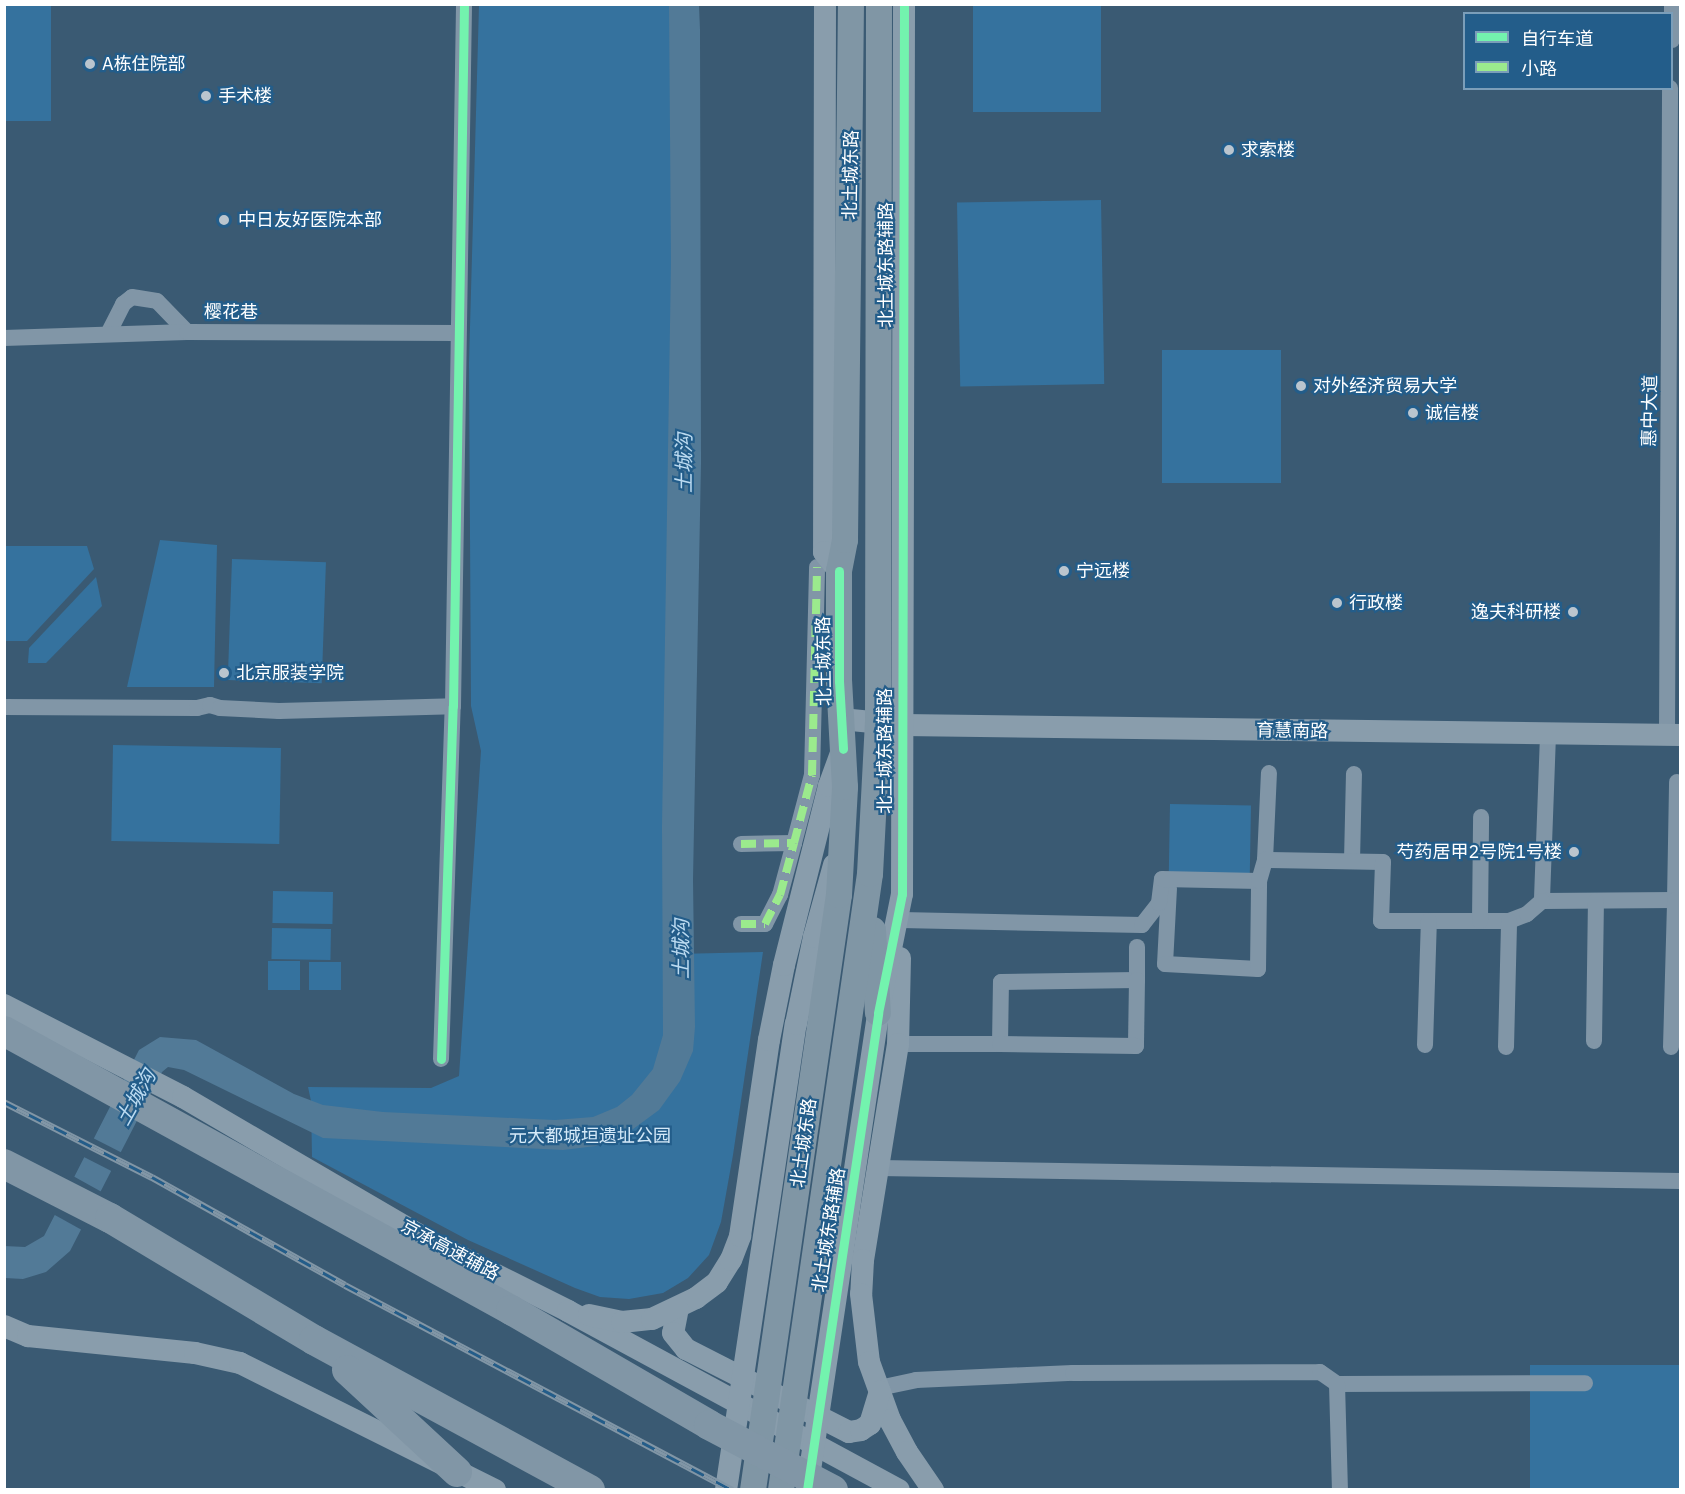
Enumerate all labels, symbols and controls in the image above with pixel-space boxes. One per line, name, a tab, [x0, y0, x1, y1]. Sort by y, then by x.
legend	[1463, 12, 1673, 90]
text: 自行车道	[1521, 27, 1593, 50]
place label: A栋住院部	[102, 53, 186, 75]
marker: A栋住院部	[83, 57, 97, 71]
text: 小路	[1521, 57, 1557, 80]
place label: 手术楼	[218, 85, 272, 107]
marker: 手术楼	[199, 89, 213, 103]
street label: 北土城东路	[839, 130, 863, 220]
place label: 求索楼	[1241, 139, 1295, 161]
marker: 求索楼	[1222, 143, 1236, 157]
street label: 北土城东路辅路	[875, 202, 897, 328]
place label: 中日友好医院本部	[238, 209, 382, 231]
marker: 中日友好医院本部	[215, 211, 233, 229]
street label: 樱花巷	[204, 301, 258, 323]
place label: 对外经济贸易大学	[1313, 375, 1457, 397]
street label: 惠中大道	[1639, 375, 1661, 447]
marker: 对外经济贸易大学	[1294, 379, 1308, 393]
place label: 诚信楼	[1425, 402, 1479, 424]
marker: 诚信楼	[1406, 406, 1420, 420]
water label: 土城沟	[671, 433, 695, 493]
place label: 宁远楼	[1076, 560, 1130, 582]
marker: 宁远楼	[1057, 564, 1071, 578]
place label: 行政楼	[1349, 592, 1403, 614]
marker: 行政楼	[1330, 596, 1344, 610]
place label: 逸夫科研楼	[1471, 601, 1561, 623]
marker: 逸夫科研楼	[1566, 605, 1580, 619]
street label: 北土城东路	[812, 616, 836, 706]
place label: 北京服装学院	[236, 662, 344, 684]
marker: 北京服装学院	[217, 666, 231, 680]
street label: 北土城东路辅路	[874, 688, 896, 814]
street label: 育慧南路	[1256, 720, 1328, 742]
place label: 芍药居甲2号院1号楼	[1396, 841, 1562, 863]
marker: 芍药居甲2号院1号楼	[1567, 845, 1581, 859]
water label: 土城沟	[668, 919, 692, 979]
water label: 土城沟	[110, 1065, 160, 1129]
street label: 北土城东路	[787, 1097, 821, 1189]
park label: 元大都城垣遗址公园	[509, 1125, 671, 1147]
street label: 北土城东路辅路	[808, 1166, 850, 1294]
street label: 京承高速辅路	[397, 1215, 503, 1285]

